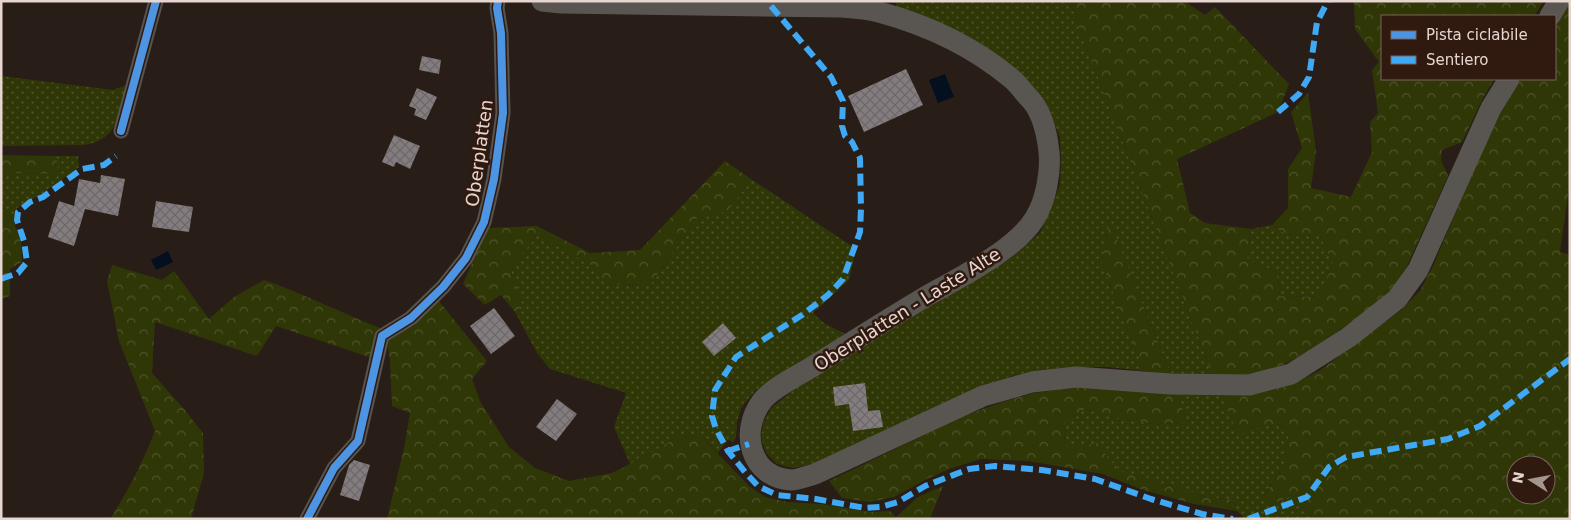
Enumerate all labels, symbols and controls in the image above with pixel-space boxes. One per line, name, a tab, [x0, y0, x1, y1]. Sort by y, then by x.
legend	[1381, 15, 1556, 80]
text: Pista ciclabile	[1426, 26, 1528, 44]
text: Sentiero	[1426, 51, 1489, 69]
street label: Oberplatten	[461, 98, 497, 208]
street label: Oberplatten - Laste Alte	[810, 243, 1004, 375]
north arrow	[1506, 455, 1556, 505]
text: N	[1509, 470, 1527, 485]

